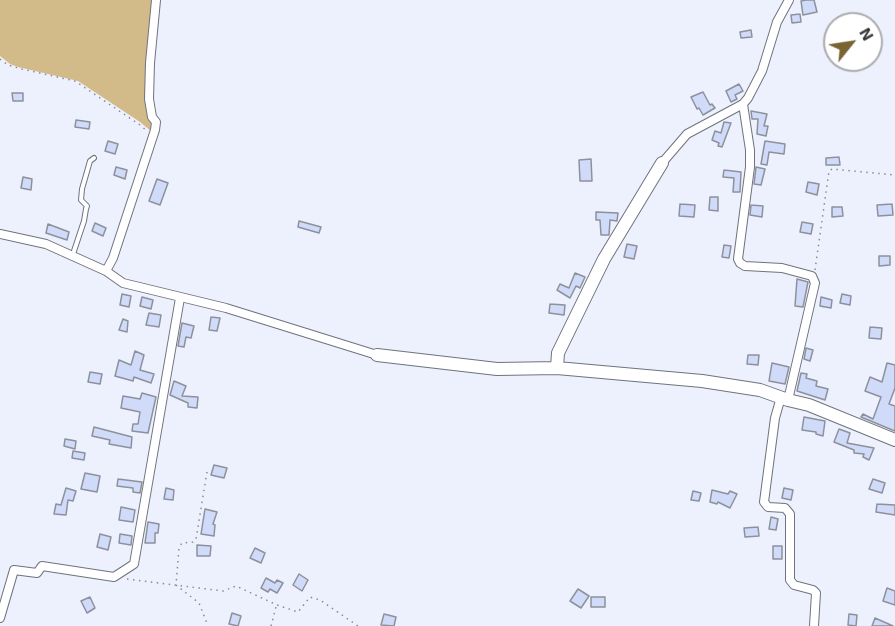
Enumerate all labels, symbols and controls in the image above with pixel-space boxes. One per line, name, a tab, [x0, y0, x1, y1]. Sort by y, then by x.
north arrow	[823, 12, 883, 72]
text: N	[856, 24, 878, 44]

